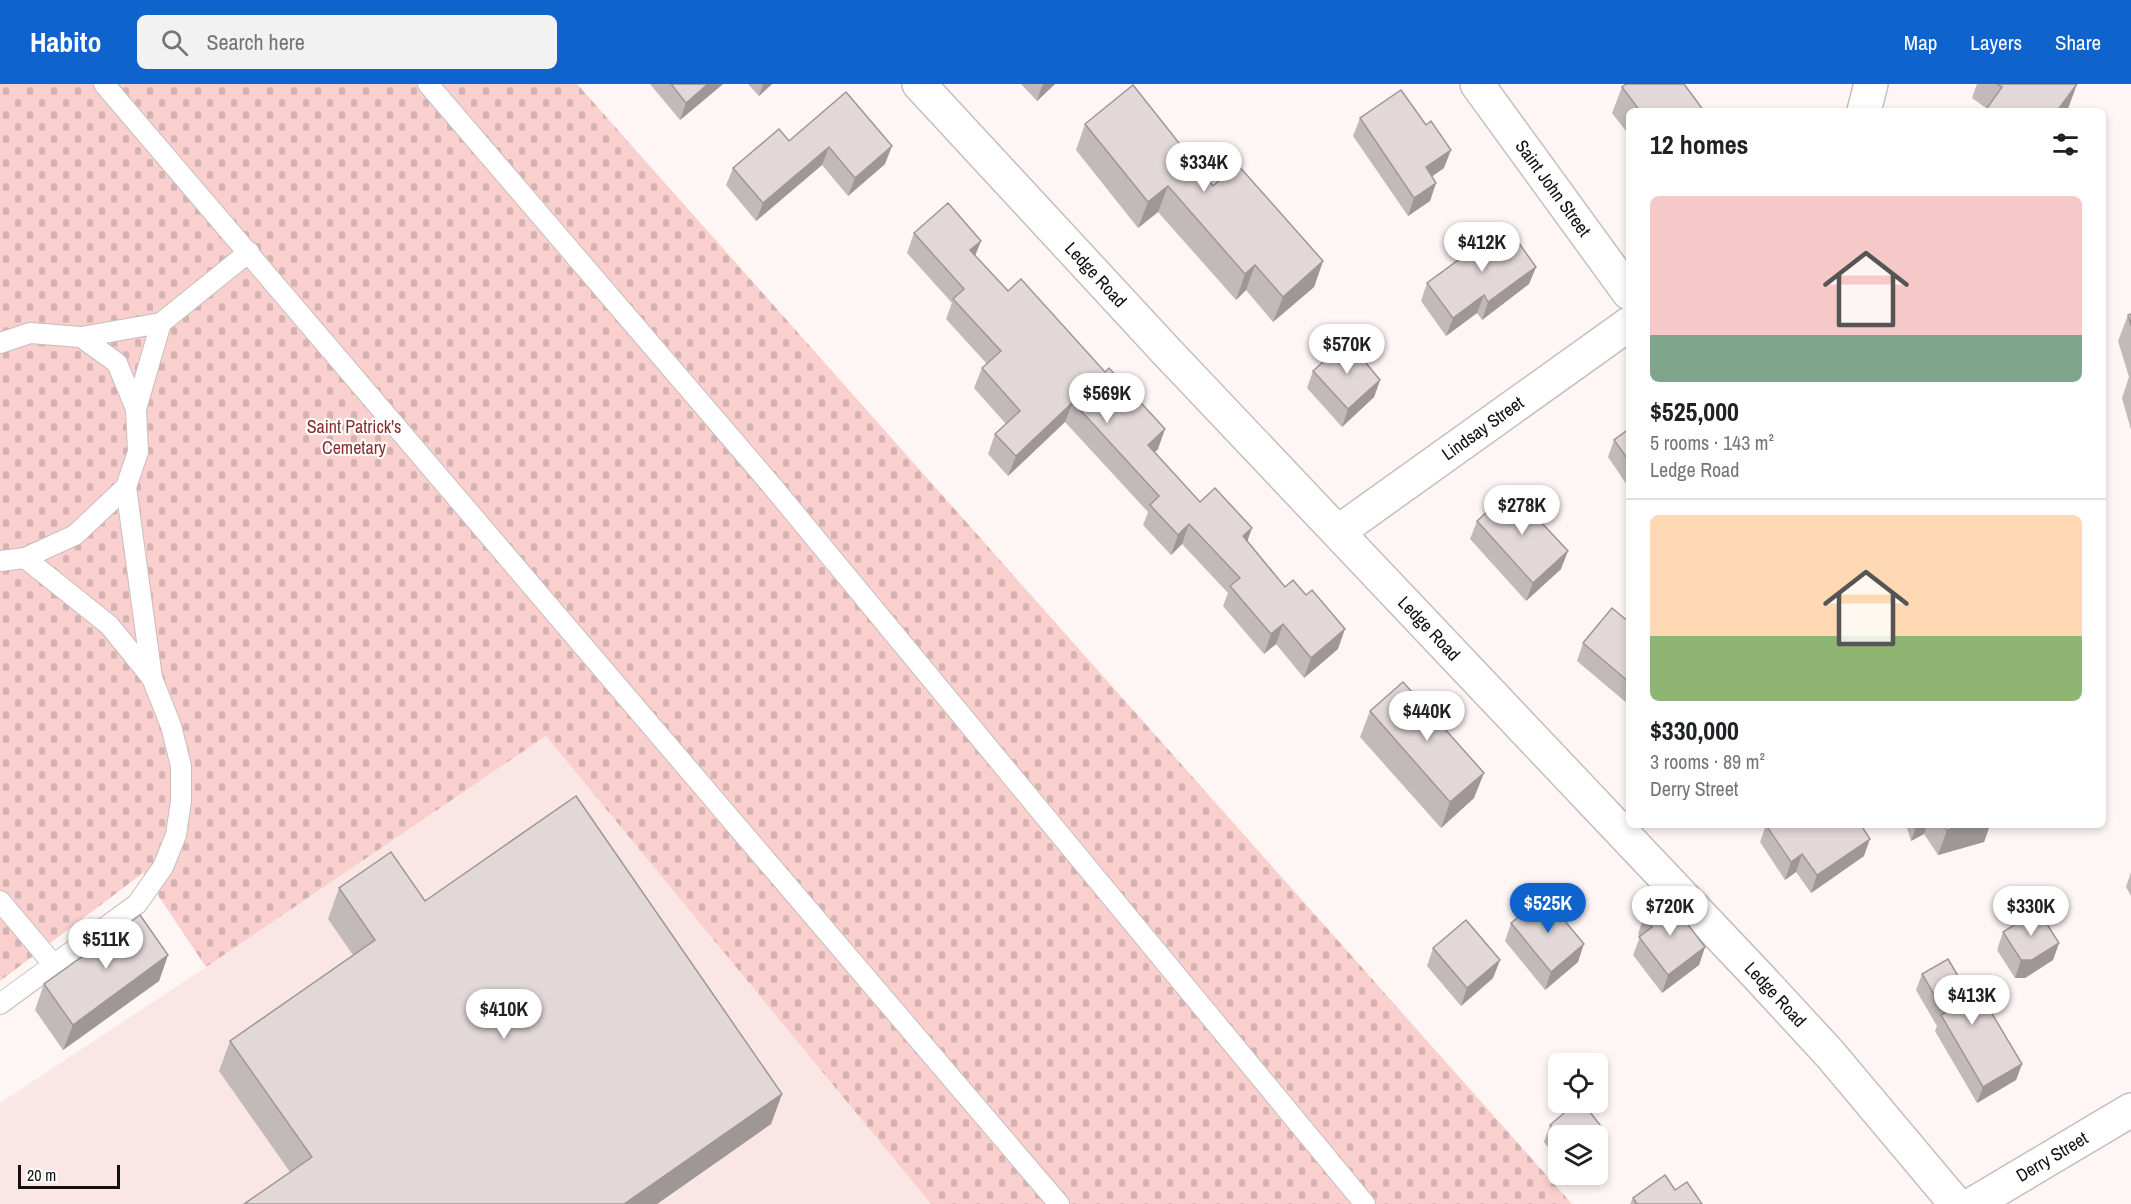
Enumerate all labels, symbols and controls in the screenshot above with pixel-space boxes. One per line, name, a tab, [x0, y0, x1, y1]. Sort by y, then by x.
search box	[137, 15, 557, 69]
text: Habito	[30, 23, 101, 61]
icon: search	[158, 26, 191, 59]
text: Search here	[206, 27, 305, 57]
text: Map	[1904, 28, 1937, 57]
text: Layers	[1970, 28, 2022, 57]
text: Share	[2055, 28, 2101, 57]
text: 12 homes	[1650, 127, 1748, 162]
icon: filters	[2049, 128, 2082, 161]
street label: Saint John Street	[1510, 134, 1597, 242]
pin: $334K	[1162, 142, 1246, 193]
text: $334K	[1180, 148, 1228, 175]
pin: $412K	[1440, 222, 1524, 273]
text: $412K	[1458, 228, 1506, 255]
icon: home	[1812, 235, 1920, 343]
street label: Ledge Road	[1059, 236, 1132, 313]
pin: $570K	[1305, 324, 1389, 375]
text: $570K	[1323, 330, 1371, 357]
pin: $569K	[1065, 373, 1149, 424]
text: $569K	[1083, 379, 1131, 406]
street label: Lindsay Street	[1436, 390, 1529, 466]
text: $525,000	[1650, 394, 1739, 429]
park label: Saint Patrick's Cemetary	[307, 414, 401, 460]
text: 5 rooms · 143 m²	[1650, 429, 1774, 456]
text: Ledge Road	[1650, 456, 1739, 483]
pin: $278K	[1480, 485, 1564, 536]
text: $278K	[1498, 491, 1546, 518]
icon: home	[1812, 554, 1920, 662]
street label: Ledge Road	[1393, 590, 1466, 666]
pin: $440K	[1385, 691, 1469, 742]
text: $440K	[1403, 697, 1451, 724]
text: $330,000	[1650, 713, 1739, 748]
text: 3 rooms · 89 m²	[1650, 748, 1765, 775]
text: Derry Street	[1650, 775, 1738, 802]
pin: $525K	[1506, 883, 1590, 934]
pin: $720K	[1628, 886, 1712, 937]
pin: $330K	[1989, 886, 2073, 937]
text: $525K	[1524, 889, 1572, 916]
text: $720K	[1646, 892, 1694, 919]
text: $330K	[2007, 892, 2055, 919]
pin: $511K	[64, 919, 148, 970]
text: $511K	[82, 925, 130, 952]
street label: Ledge Road	[1739, 956, 1812, 1032]
pin: $413K	[1930, 975, 2014, 1026]
text: $413K	[1948, 981, 1996, 1008]
pin: $410K	[462, 989, 546, 1040]
text: $410K	[480, 995, 528, 1022]
map controls	[1548, 1053, 1608, 1185]
button: locate	[1548, 1053, 1608, 1113]
button: layers	[1548, 1125, 1608, 1185]
street label: Derry Street	[2011, 1125, 2092, 1188]
scale bar	[18, 1162, 120, 1190]
text: 20 m	[27, 1164, 56, 1186]

